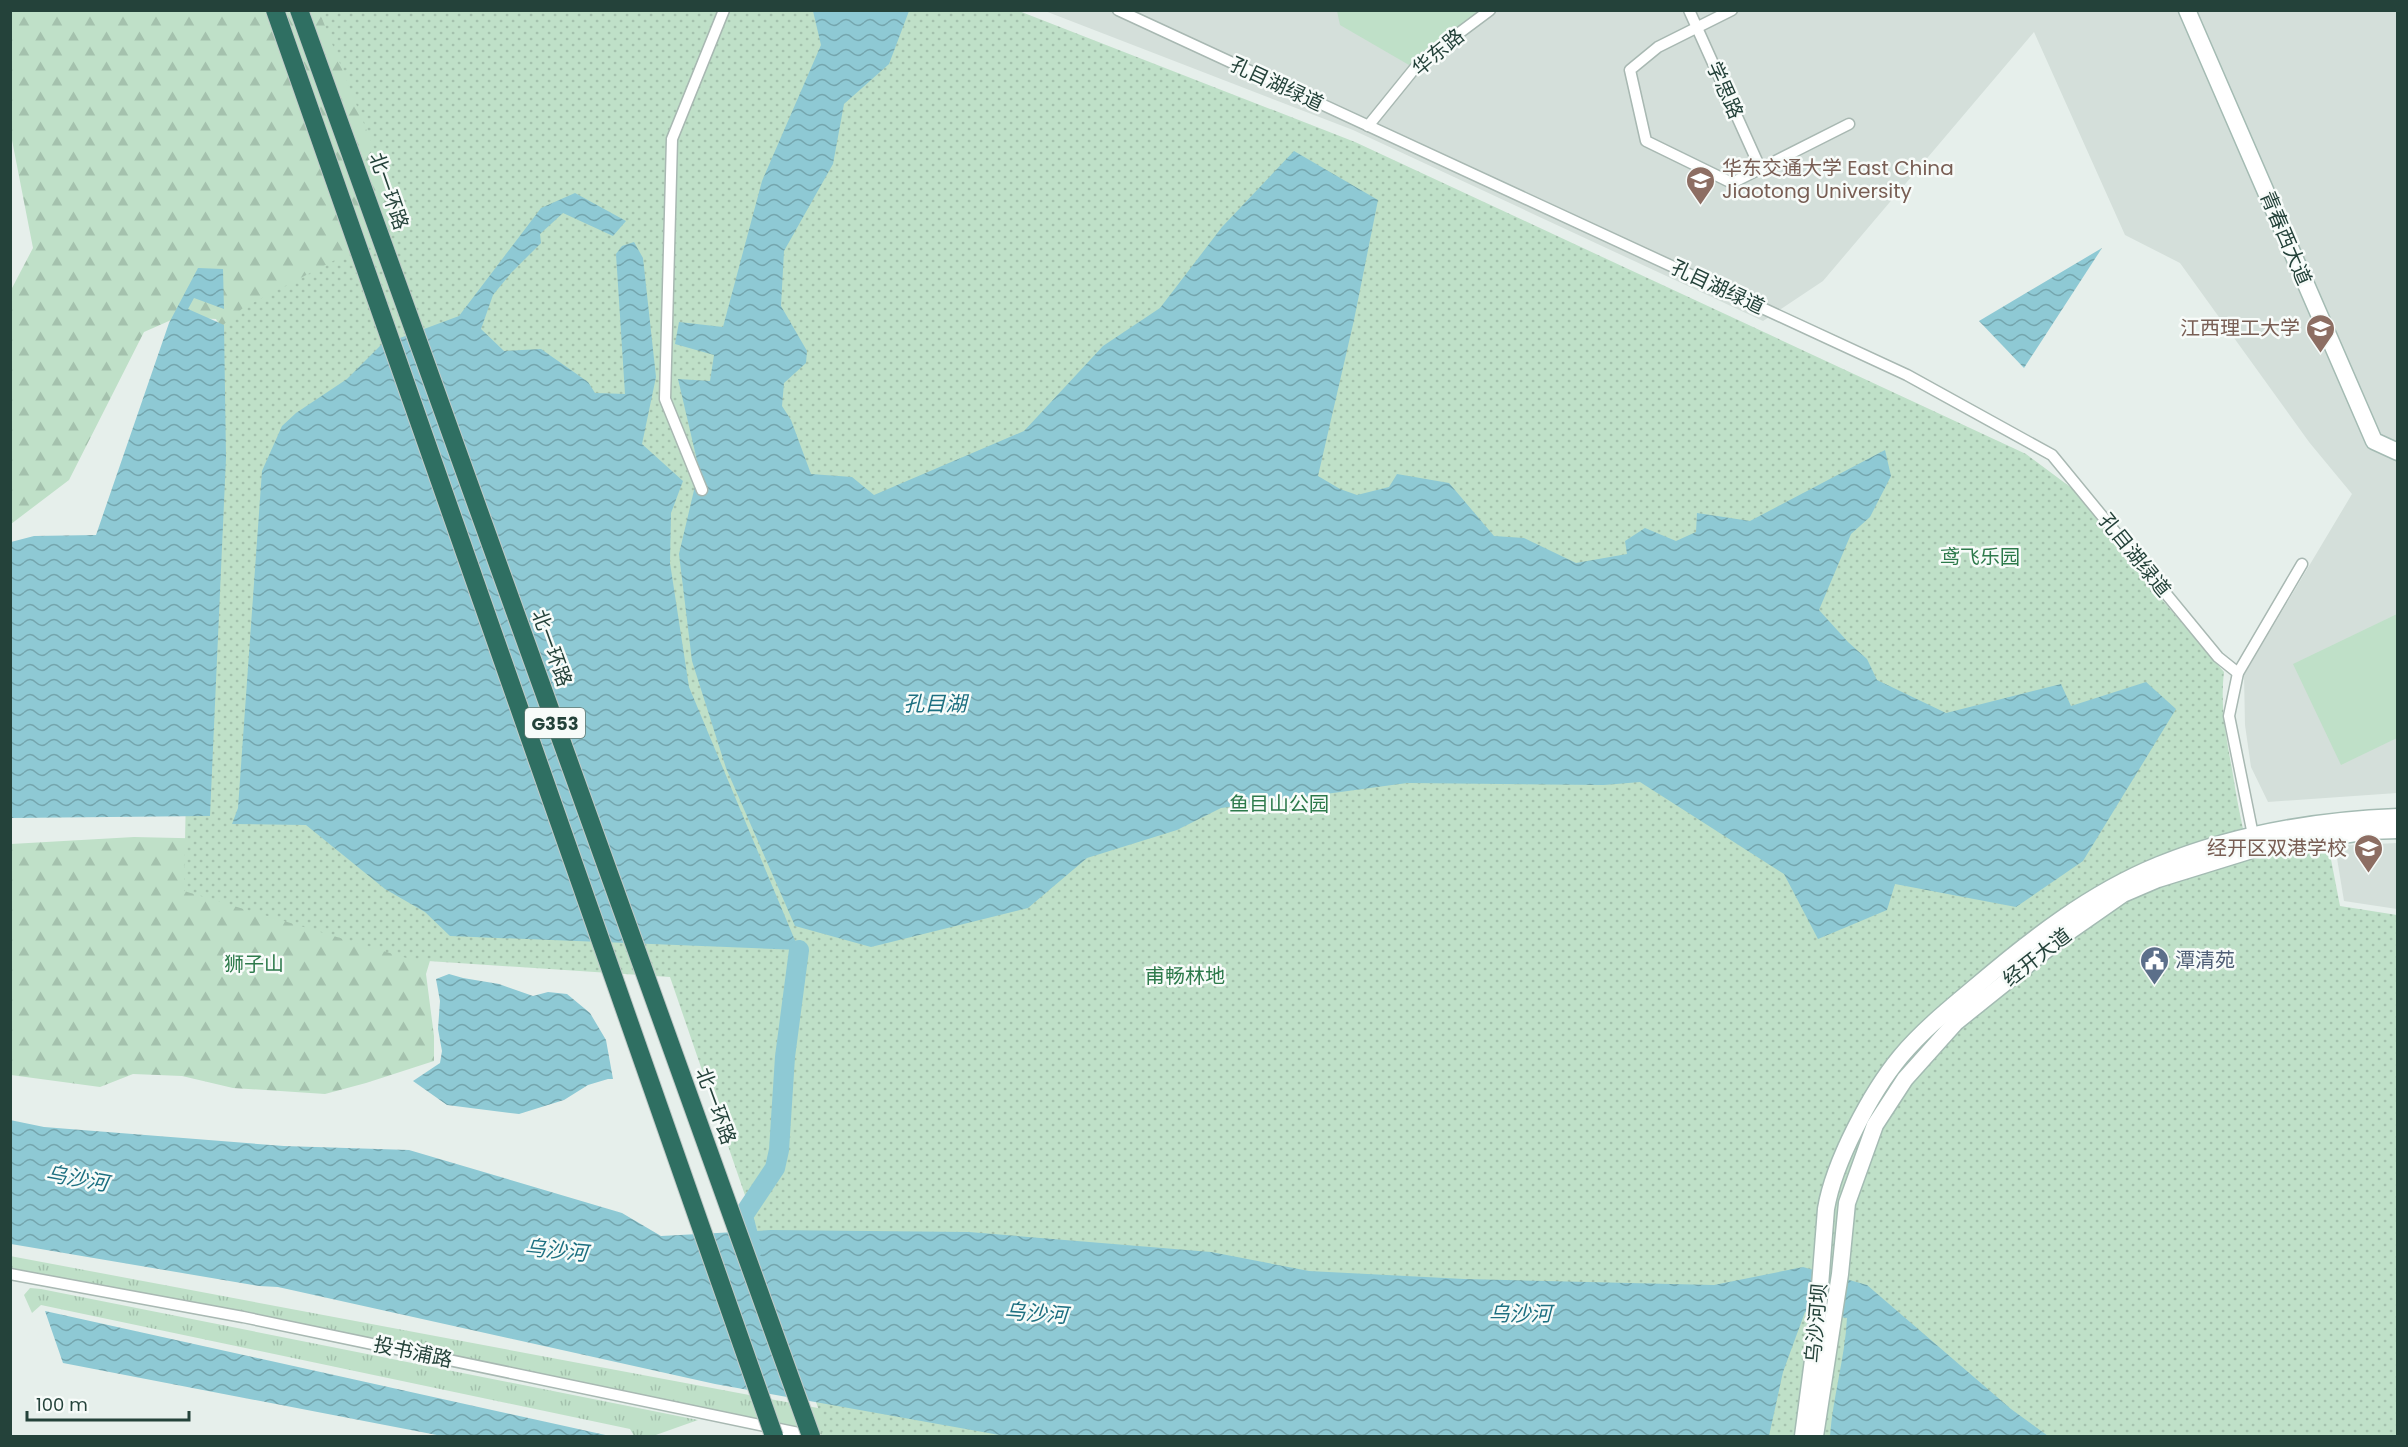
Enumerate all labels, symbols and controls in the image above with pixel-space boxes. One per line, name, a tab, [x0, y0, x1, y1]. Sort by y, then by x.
street label: 华东路	[1406, 22, 1470, 82]
street label: 孔目湖绿道	[1226, 50, 1328, 118]
street label: 学思路	[1700, 57, 1750, 123]
street label: 北一环路	[363, 149, 415, 233]
place label: 华东交通大学 East China Jiaotong University	[1722, 154, 1954, 205]
school or university icon: 华东交通大学 East China Jiaotong University	[1685, 164, 1717, 206]
street label: 青春西大道	[2254, 187, 2318, 289]
street label: 孔目湖绿道	[1667, 253, 1769, 321]
school or university icon: 江西理工大学	[2305, 312, 2337, 354]
place label: 江西理工大学	[2180, 314, 2300, 342]
street label: 孔目湖绿道	[2093, 507, 2177, 603]
park label: 鸢飞乐园	[1940, 543, 2020, 571]
street label: 北一环路	[525, 606, 579, 690]
water label: 孔目湖	[904, 689, 969, 718]
road number: G353	[525, 708, 585, 738]
park label: 鱼目山公园	[1229, 790, 1329, 818]
school or university icon: 经开区双港学校	[2352, 832, 2384, 874]
place label: 经开区双港学校	[2207, 834, 2347, 862]
street label: 经开大道	[1997, 921, 2077, 993]
public building icon: 潭清苑	[2138, 944, 2170, 986]
place label: 潭清苑	[2175, 946, 2235, 974]
park label: 狮子山	[224, 950, 284, 978]
park label: 甫畅林地	[1145, 962, 1225, 990]
street label: 北一环路	[689, 1064, 743, 1148]
water label: 乌沙河	[43, 1158, 114, 1198]
water label: 乌沙河	[523, 1232, 593, 1268]
street label: 乌沙河坝	[1799, 1282, 1833, 1364]
water label: 乌沙河	[1004, 1296, 1072, 1330]
water label: 乌沙河	[1489, 1299, 1555, 1328]
street label: 投书浦路	[371, 1330, 455, 1374]
scale bar	[27, 1384, 189, 1422]
text: 100 m	[36, 1392, 88, 1417]

